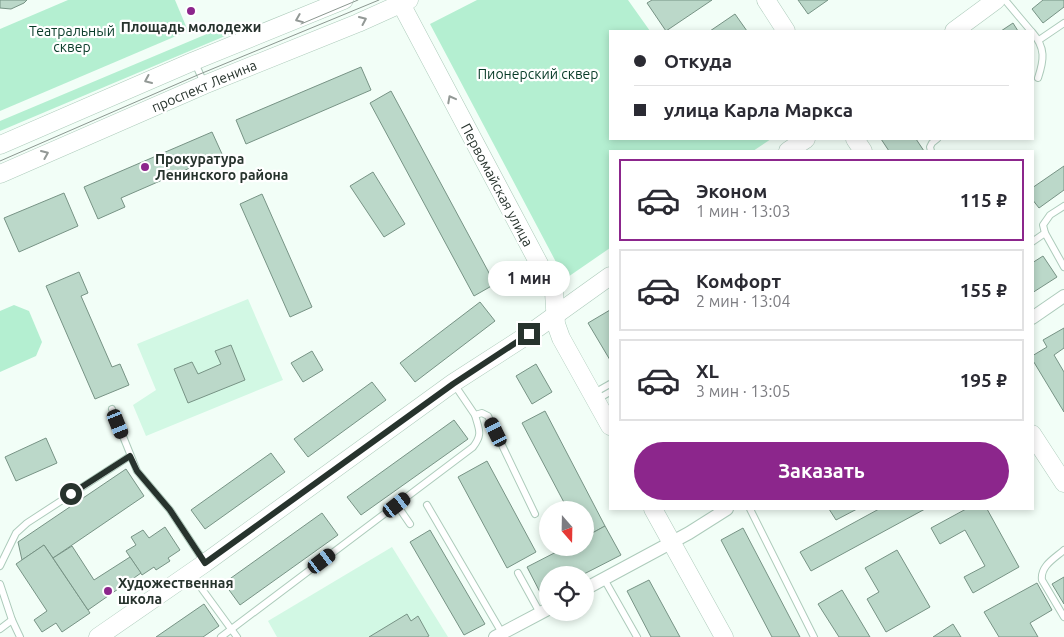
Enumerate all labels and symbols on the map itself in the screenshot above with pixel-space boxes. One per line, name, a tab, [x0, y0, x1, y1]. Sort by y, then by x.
marker: Площадь молодежи	[185, 5, 197, 17]
one-way arrow	[295, 13, 304, 23]
one-way arrow	[358, 16, 367, 27]
place label: Площадь молодежи	[121, 19, 261, 35]
park label: Театральный сквер	[29, 23, 115, 55]
street label: проспект Ленина	[149, 57, 259, 115]
park label: Пионерский сквер	[477, 66, 599, 82]
one-way arrow	[144, 74, 153, 85]
one-way arrow	[447, 95, 457, 104]
street label: Первомайская улица	[458, 121, 536, 249]
one-way arrow	[40, 150, 49, 161]
place label: Прокуратура Ленинского района	[155, 151, 288, 183]
marker: Прокуратура Ленинского района	[139, 161, 151, 173]
callout: 1 мин	[488, 262, 570, 296]
route end	[518, 323, 540, 345]
car	[105, 407, 130, 441]
car	[482, 415, 509, 449]
route start	[60, 483, 82, 505]
car	[380, 490, 413, 520]
north arrow	[539, 501, 594, 556]
car	[305, 546, 338, 576]
place label: Художественная школа	[118, 575, 233, 607]
marker: Художественная школа	[102, 585, 114, 597]

